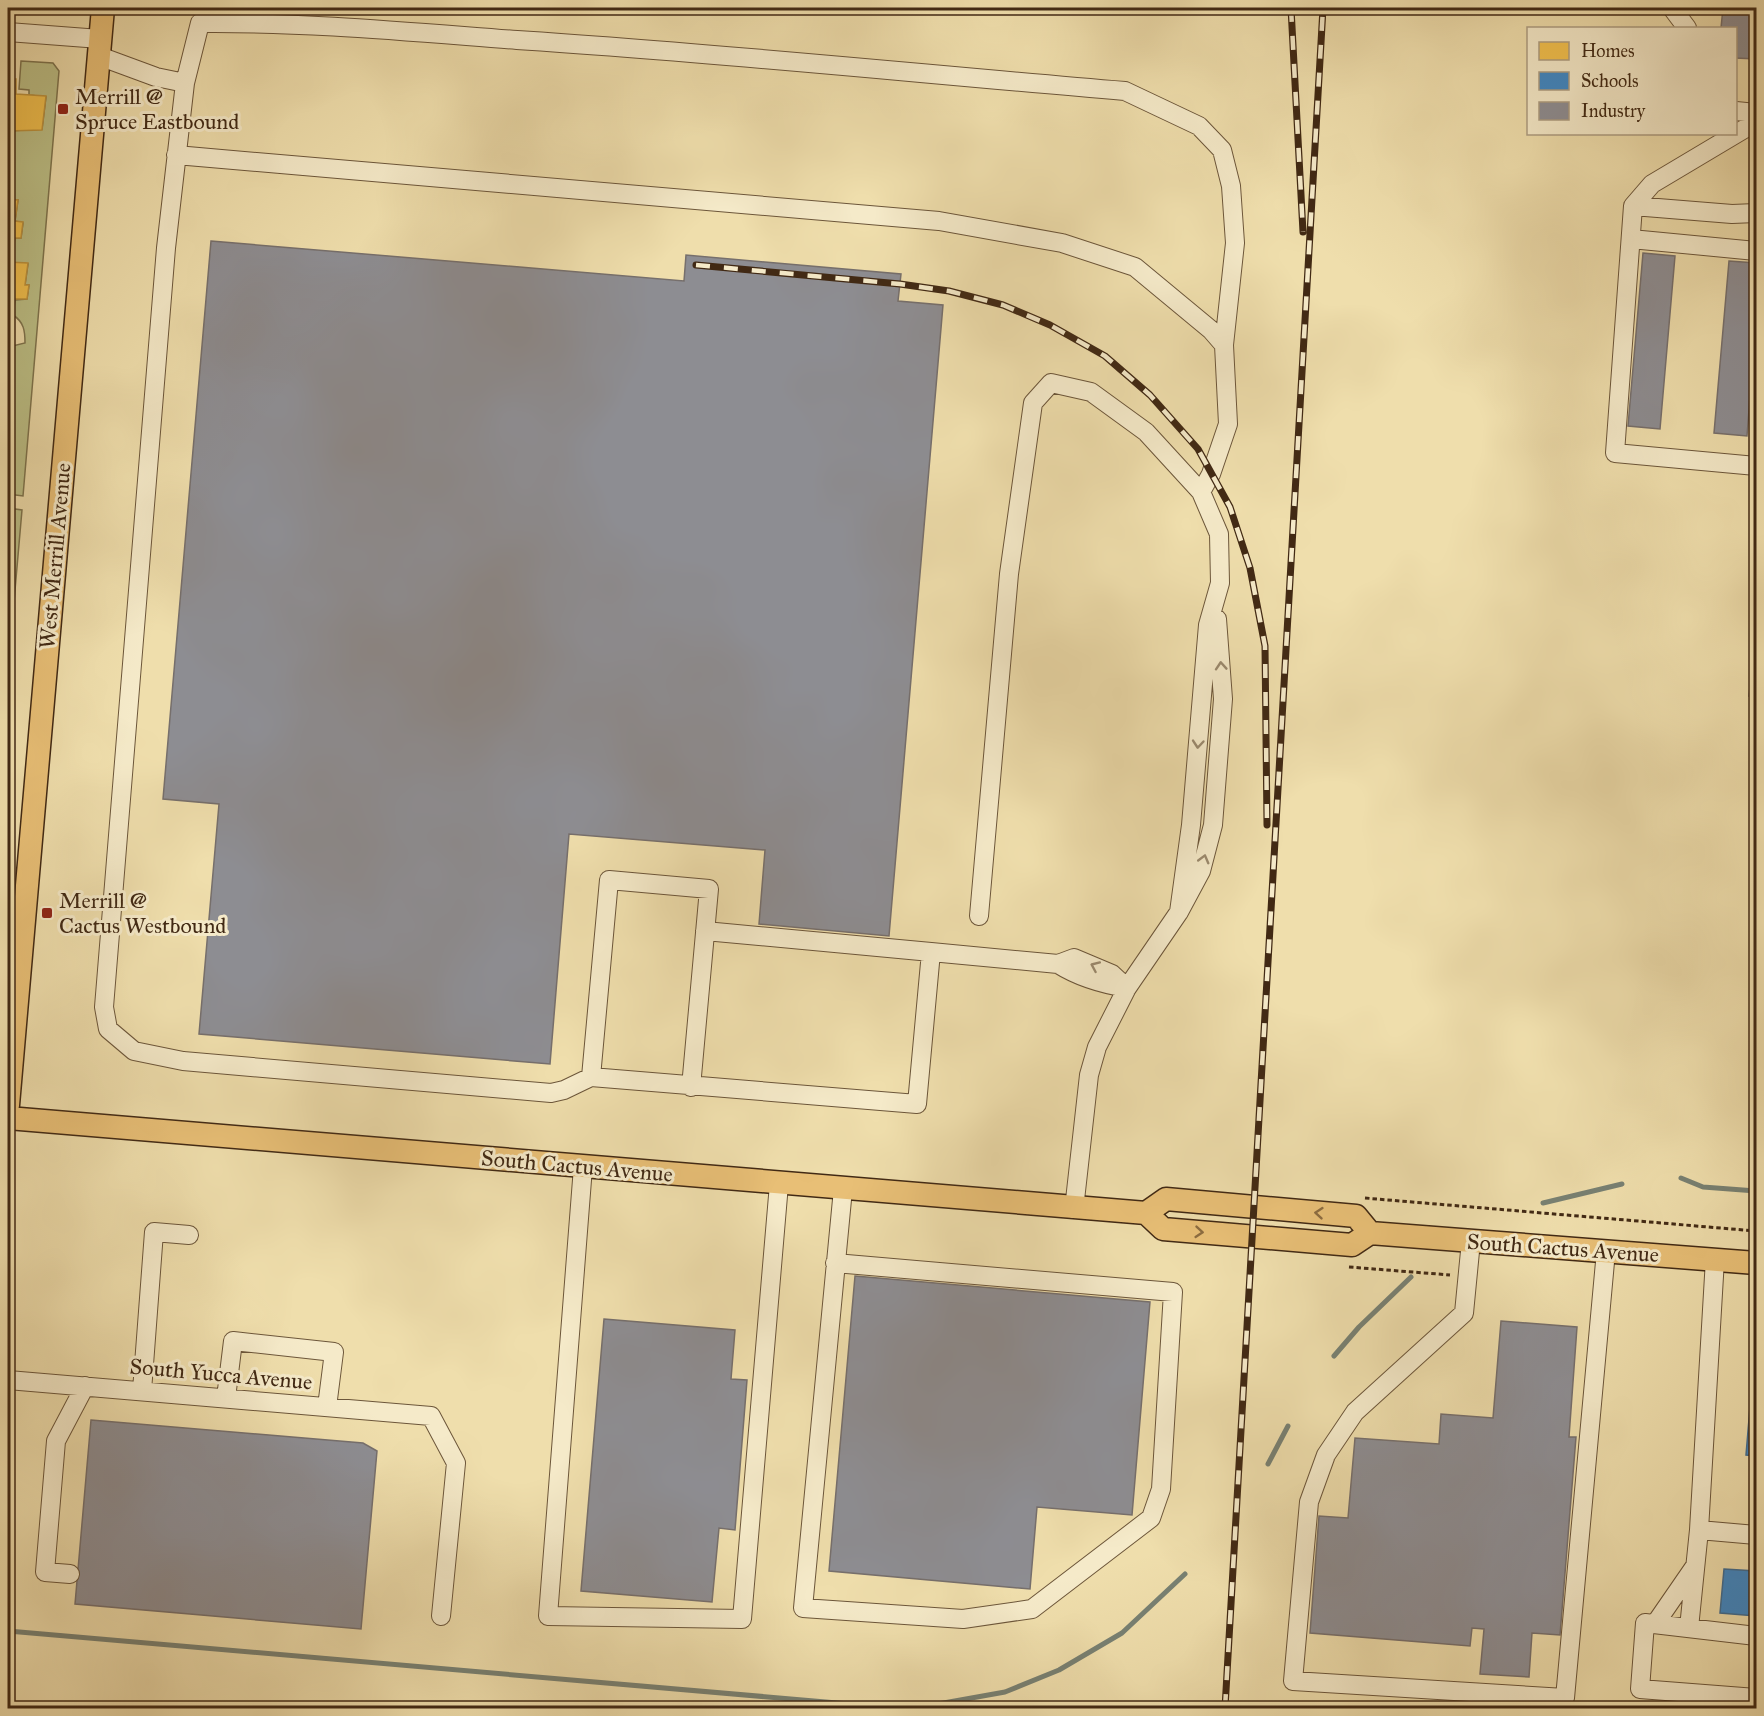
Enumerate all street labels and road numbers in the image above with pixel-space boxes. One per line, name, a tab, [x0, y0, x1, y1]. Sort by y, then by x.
street label: West Merrill Avenue	[33, 462, 77, 650]
street label: South Cactus Avenue	[480, 1144, 674, 1188]
street label: South Cactus Avenue	[1466, 1228, 1660, 1268]
street label: South Yucca Avenue	[129, 1353, 313, 1395]

